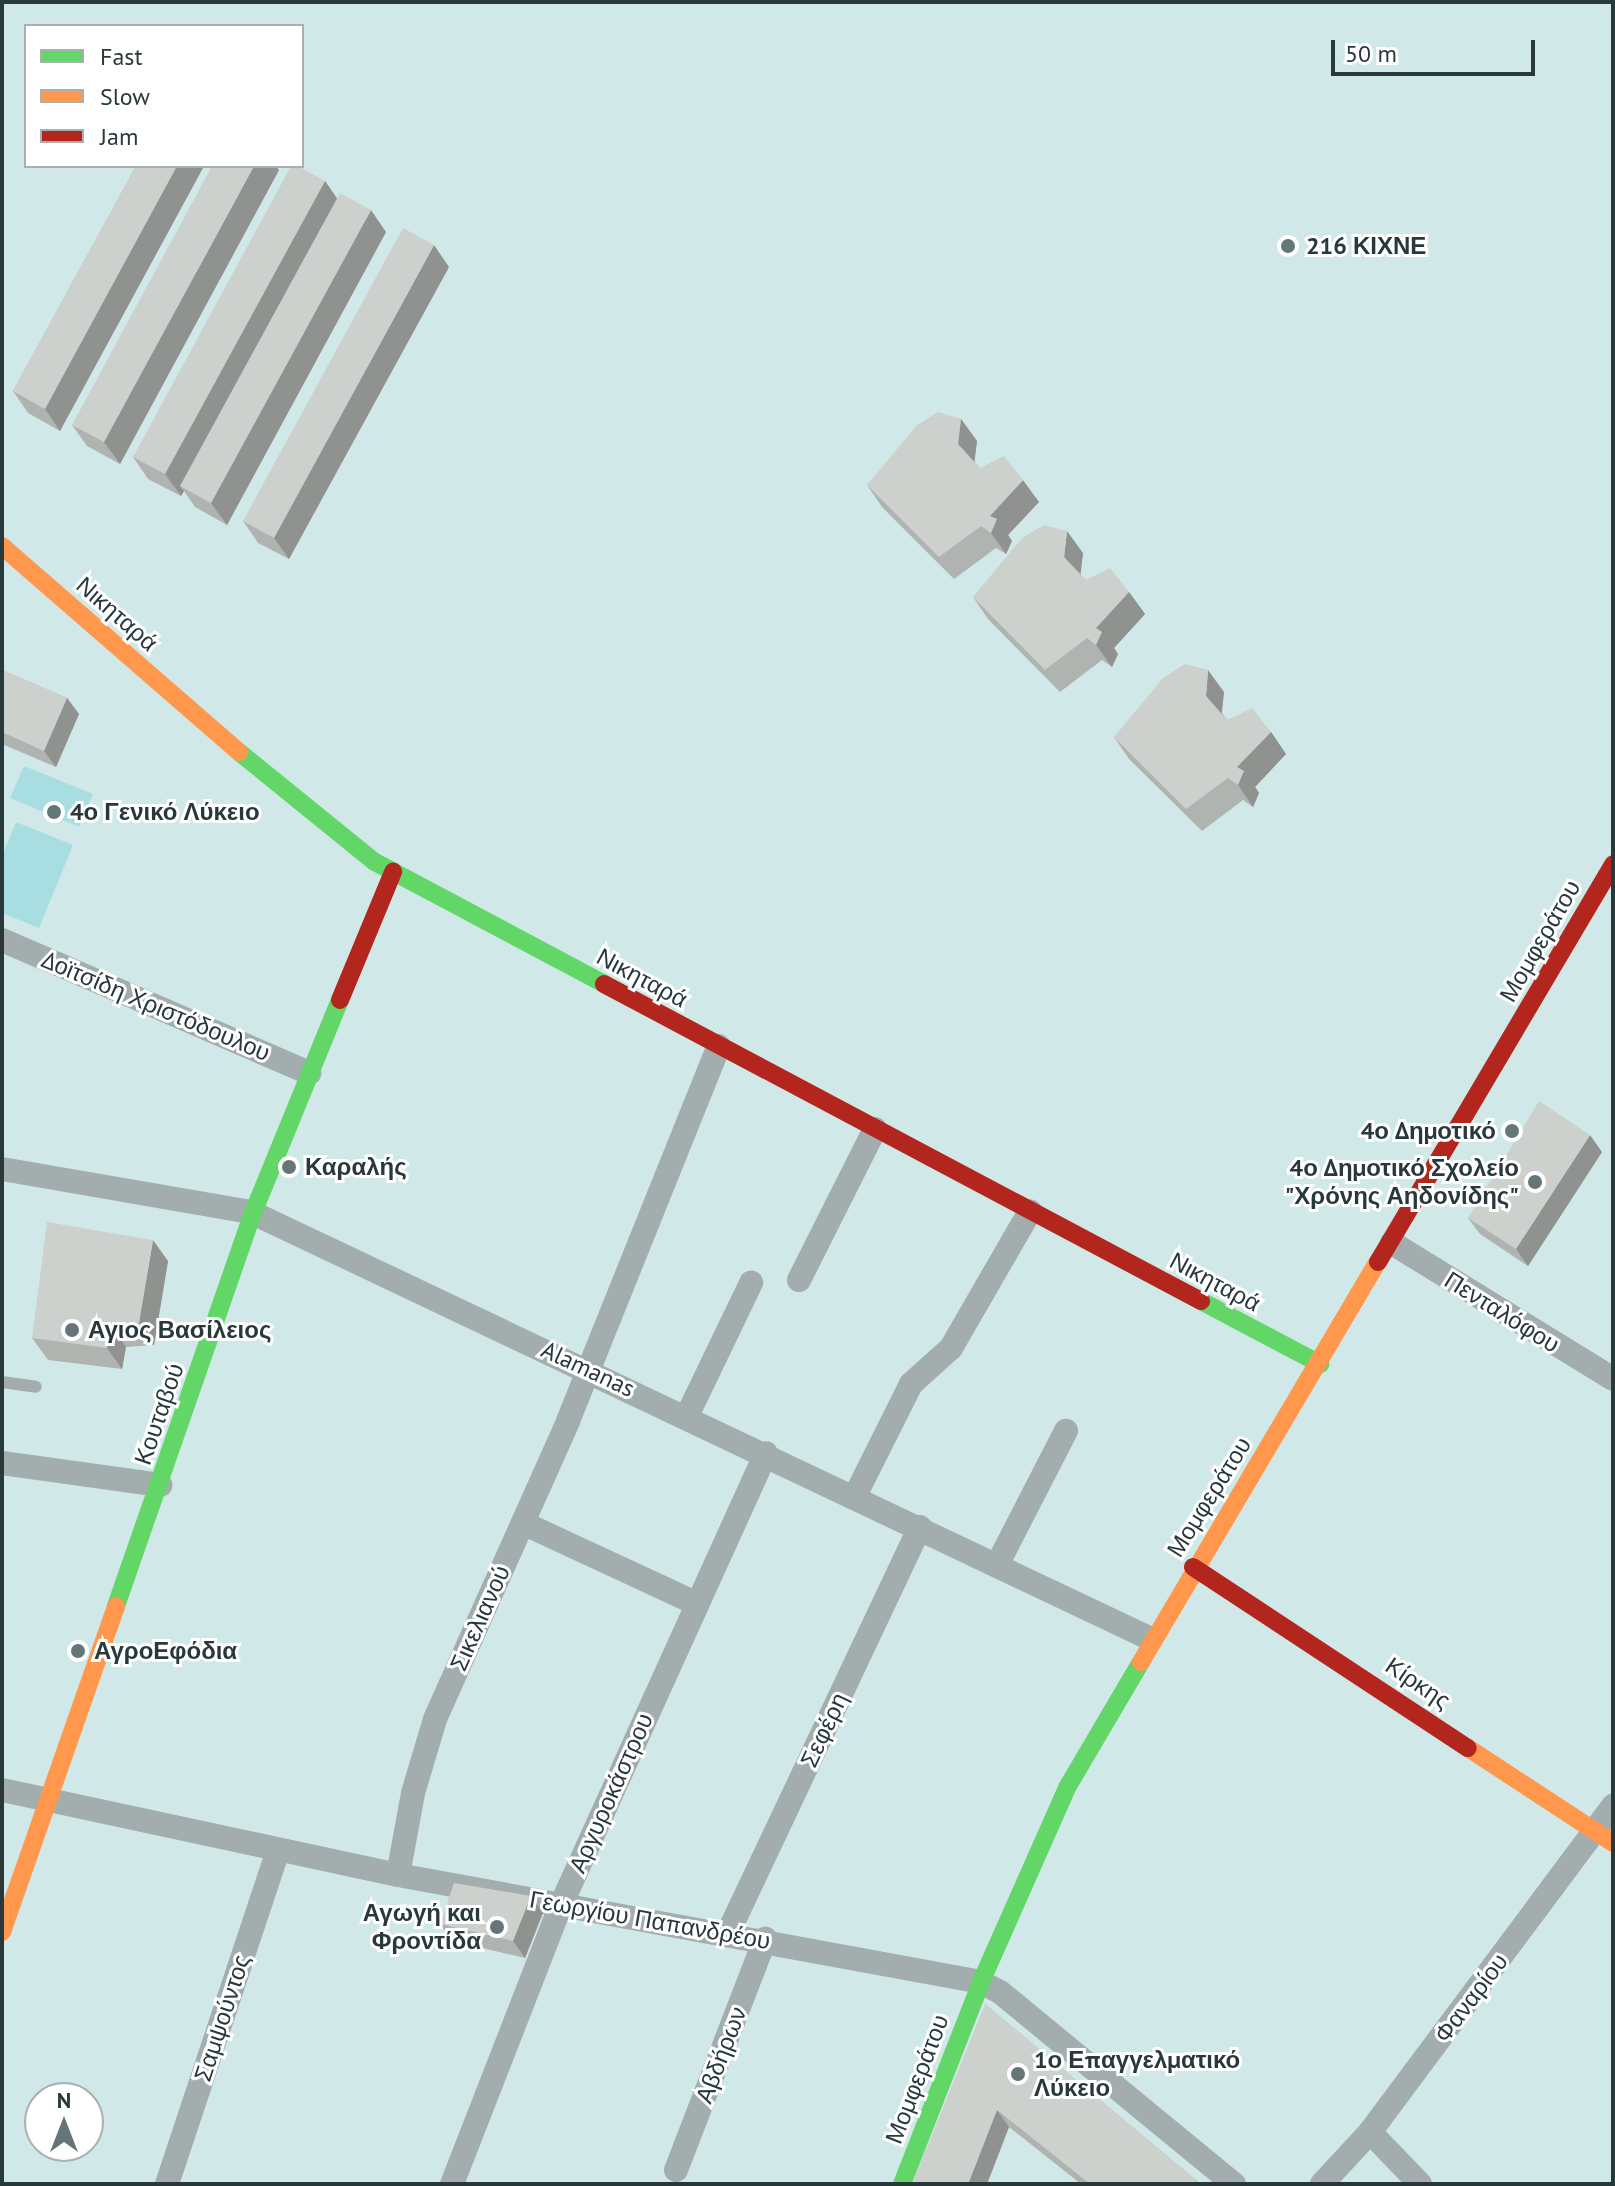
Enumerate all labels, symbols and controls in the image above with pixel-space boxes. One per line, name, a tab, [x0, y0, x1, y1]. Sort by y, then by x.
legend	[24, 24, 304, 168]
scale bar	[1335, 24, 1539, 74]
text: 50 m	[1345, 38, 1397, 69]
text: Fast	[100, 41, 143, 72]
text: Slow	[100, 81, 150, 112]
text: Jam	[100, 121, 138, 152]
place label: 216 ΚΙΧΝΕ	[1306, 232, 1426, 260]
marker: 216 ΚΙΧΝΕ	[1277, 235, 1299, 257]
street label: Νικηταρά	[70, 571, 164, 657]
place label: 4ο Γενικό Λύκειο	[70, 798, 260, 826]
marker: 4ο Γενικό Λύκειο	[45, 803, 63, 821]
street label: Μομφεράτου	[1494, 875, 1586, 1007]
street label: Νικηταρά	[592, 942, 692, 1014]
street label: Δοϊτσίδη Χριστόδουλου	[37, 945, 275, 1067]
place label: 4ο Δημοτικό	[1361, 1117, 1496, 1145]
marker: 4ο Δημοτικό	[1503, 1122, 1521, 1140]
place label: Καραλής	[305, 1153, 407, 1181]
place label: 4ο Δημοτικό Σχολείο "Χρόνης Αηδονίδης"	[1285, 1154, 1519, 1210]
marker: Καραλής	[280, 1158, 298, 1176]
marker: 4ο Δημοτικό Σχολείο "Χρόνης Αηδονίδης"	[1526, 1173, 1544, 1191]
street label: Νικηταρά	[1165, 1246, 1265, 1318]
street label: Πενταλόφου	[1439, 1265, 1565, 1359]
place label: Αγιος Βασίλειος	[88, 1316, 271, 1344]
marker: Αγιος Βασίλειος	[63, 1321, 81, 1339]
street label: Alamanas	[537, 1335, 639, 1403]
street label: Κουταβού	[128, 1359, 190, 1469]
street label: Μομφεράτου	[1161, 1432, 1257, 1562]
street label: Σικελιανού	[444, 1561, 516, 1675]
place label: ΑγροΕφόδια	[94, 1637, 237, 1665]
marker: ΑγροΕφόδια	[69, 1642, 87, 1660]
street label: Κίρκης	[1380, 1651, 1456, 1715]
street label: Σεφέρη	[794, 1688, 854, 1772]
street label: Αργυροκάστρου	[563, 1709, 659, 1877]
street label: Γεωργίου Παπανδρέου	[527, 1885, 773, 1955]
place label: Αγωγή και Φροντίδα	[363, 1899, 481, 1955]
marker: Αγωγή και Φροντίδα	[488, 1918, 506, 1936]
street label: Φαναρίου	[1428, 1948, 1514, 2048]
street label: Σαμψούντος	[188, 1951, 256, 2085]
street label: Αβδήρων	[689, 2003, 753, 2107]
street label: Μομφεράτου	[879, 2010, 955, 2148]
place label: 1ο Επαγγελματικό Λύκειο	[1034, 2046, 1240, 2102]
marker: 1ο Επαγγελματικό Λύκειο	[1009, 2065, 1027, 2083]
north arrow	[24, 2082, 104, 2162]
text: N	[57, 2086, 71, 2114]

